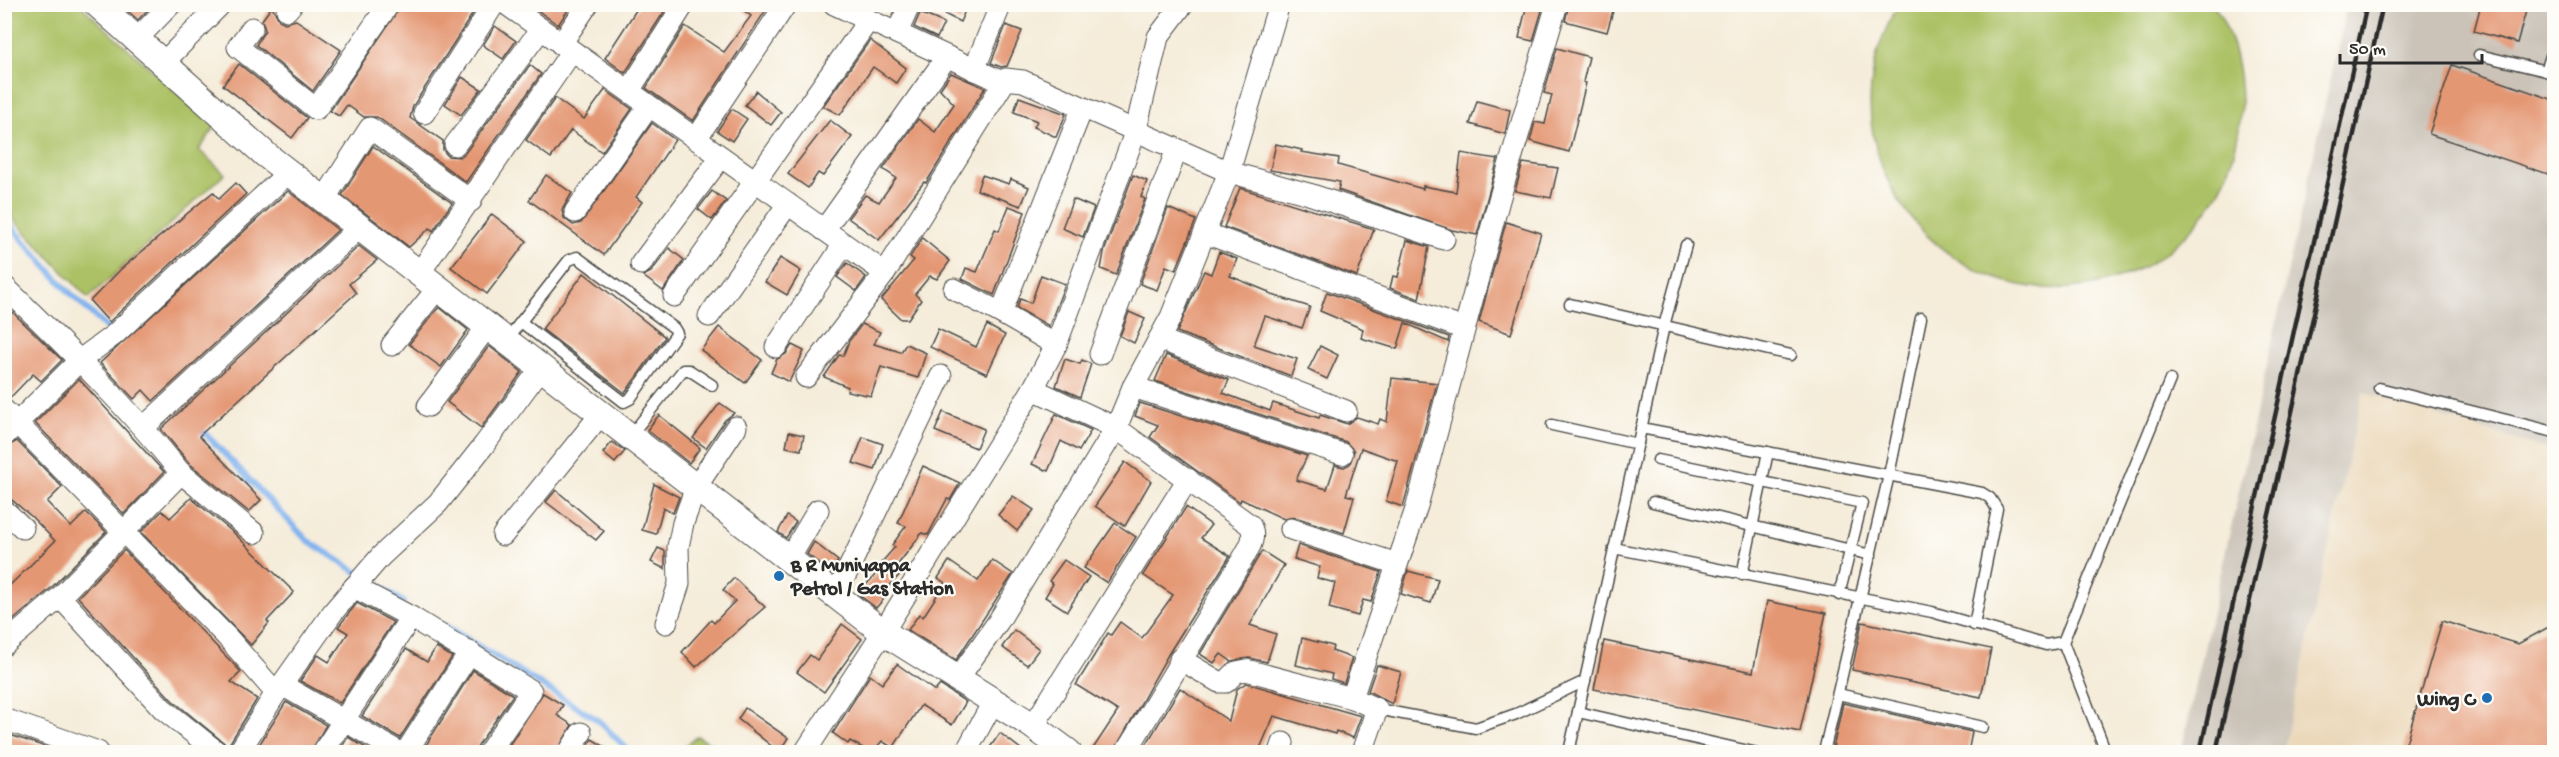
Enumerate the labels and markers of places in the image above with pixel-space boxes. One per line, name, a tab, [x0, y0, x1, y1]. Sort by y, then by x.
place label: B R Muniyappa Petrol / Gas Station	[790, 556, 954, 602]
marker: B R Muniyappa Petrol / Gas Station	[772, 569, 786, 583]
place label: Wing C	[2416, 690, 2477, 713]
marker: Wing C	[2480, 691, 2494, 705]

